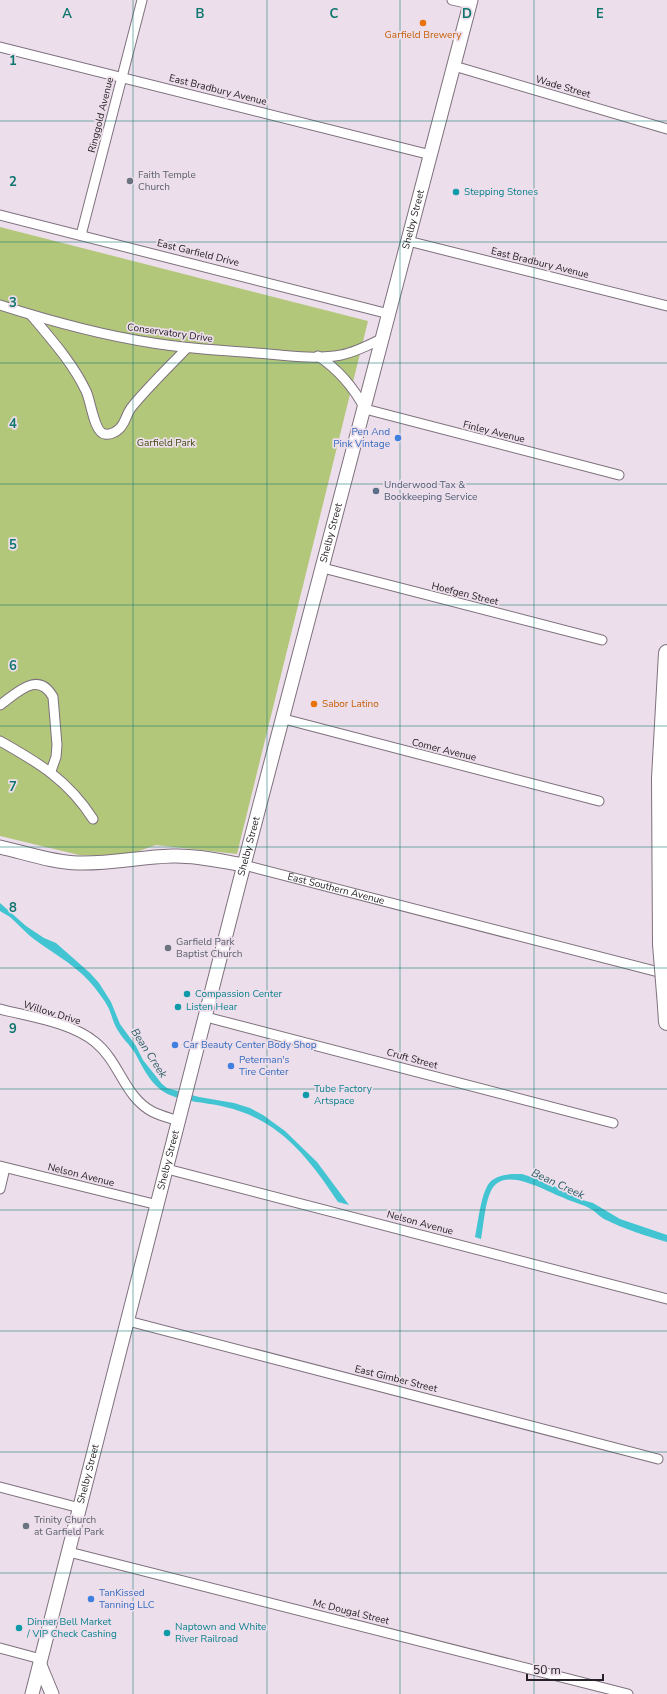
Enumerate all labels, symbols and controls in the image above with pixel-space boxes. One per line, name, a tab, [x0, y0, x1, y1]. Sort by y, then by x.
text: A	[62, 5, 72, 23]
text: B	[196, 5, 205, 23]
text: C	[330, 5, 339, 23]
text: D	[462, 5, 472, 23]
text: E	[596, 5, 604, 23]
marker: Garfield Brewery	[418, 18, 428, 28]
place label: Garfield Brewery	[385, 28, 462, 42]
text: 1	[9, 52, 17, 70]
street label: East Bradbury Avenue	[168, 71, 268, 109]
street label: Wade Street	[534, 72, 593, 102]
street label: Ringgold Avenue	[85, 76, 117, 154]
place label: Faith Temple Church	[138, 168, 196, 194]
text: 2	[9, 173, 17, 191]
marker: Faith Temple Church	[125, 176, 135, 186]
place label: Stepping Stones	[464, 185, 538, 199]
marker: Stepping Stones	[451, 187, 461, 197]
street label: Shelby Street	[399, 188, 428, 251]
street label: East Garfield Drive	[155, 236, 241, 270]
street label: East Bradbury Avenue	[490, 244, 590, 282]
text: 3	[9, 294, 17, 312]
street label: Conservatory Drive	[126, 320, 214, 346]
text: 4	[9, 415, 17, 433]
street label: Finley Avenue	[462, 418, 526, 446]
place label: Pen And Pink Vintage	[333, 425, 390, 451]
marker: Pen And Pink Vintage	[393, 433, 403, 443]
park label: Garfield Park	[137, 436, 196, 450]
place label: Underwood Tax & Bookkeeping Service	[384, 478, 477, 504]
marker: Underwood Tax & Bookkeeping Service	[371, 486, 381, 496]
street label: Shelby Street	[317, 501, 346, 564]
text: 5	[9, 536, 17, 554]
street label: Hoefgen Street	[430, 579, 500, 609]
text: 6	[9, 657, 17, 675]
place label: Sabor Latino	[322, 697, 379, 711]
marker: Sabor Latino	[309, 699, 319, 709]
street label: Comer Avenue	[410, 735, 478, 765]
text: 7	[9, 778, 17, 796]
street label: Shelby Street	[234, 815, 264, 878]
street label: East Southern Avenue	[286, 870, 386, 908]
text: 8	[9, 899, 17, 917]
place label: Garfield Park Baptist Church	[176, 935, 242, 961]
marker: Garfield Park Baptist Church	[163, 943, 173, 953]
place label: Compassion Center	[195, 987, 283, 1001]
marker: Compassion Center	[182, 989, 192, 999]
street label: Willow Drive	[22, 998, 82, 1028]
place label: Listen Hear	[186, 1000, 238, 1014]
marker: Listen Hear	[173, 1002, 183, 1012]
text: 9	[9, 1020, 17, 1038]
water label: Bean Creek	[127, 1025, 171, 1081]
place label: Car Beauty Center Body Shop	[183, 1038, 317, 1052]
marker: Car Beauty Center Body Shop	[170, 1040, 180, 1050]
street label: Cruft Street	[385, 1045, 440, 1073]
place label: Peterman's Tire Center	[239, 1053, 290, 1079]
marker: Peterman's Tire Center	[226, 1061, 236, 1071]
place label: Tube Factory Artspace	[314, 1082, 373, 1108]
marker: Tube Factory Artspace	[301, 1090, 311, 1100]
street label: Shelby Street	[154, 1128, 183, 1191]
street label: Nelson Avenue	[46, 1160, 116, 1190]
water label: Bean Creek	[529, 1165, 587, 1203]
street label: Nelson Avenue	[385, 1207, 455, 1239]
street label: East Gimber Street	[353, 1362, 439, 1396]
street label: Shelby Street	[74, 1442, 103, 1505]
place label: Trinity Church at Garfield Park	[34, 1513, 105, 1539]
marker: Trinity Church at Garfield Park	[21, 1521, 31, 1531]
place label: TanKissed Tanning LLC	[99, 1586, 155, 1612]
marker: TanKissed Tanning LLC	[86, 1594, 96, 1604]
street label: Mc Dougal Street	[311, 1596, 391, 1628]
place label: Dinner Bell Market / VIP Check Cashing	[26, 1615, 117, 1641]
place label: Naptown and White River Railroad	[175, 1620, 266, 1646]
marker: Dinner Bell Market / VIP Check Cashing	[14, 1623, 24, 1633]
marker: Naptown and White River Railroad	[162, 1628, 172, 1638]
scale bar	[527, 1656, 603, 1682]
text: 50 m	[533, 1662, 561, 1678]

